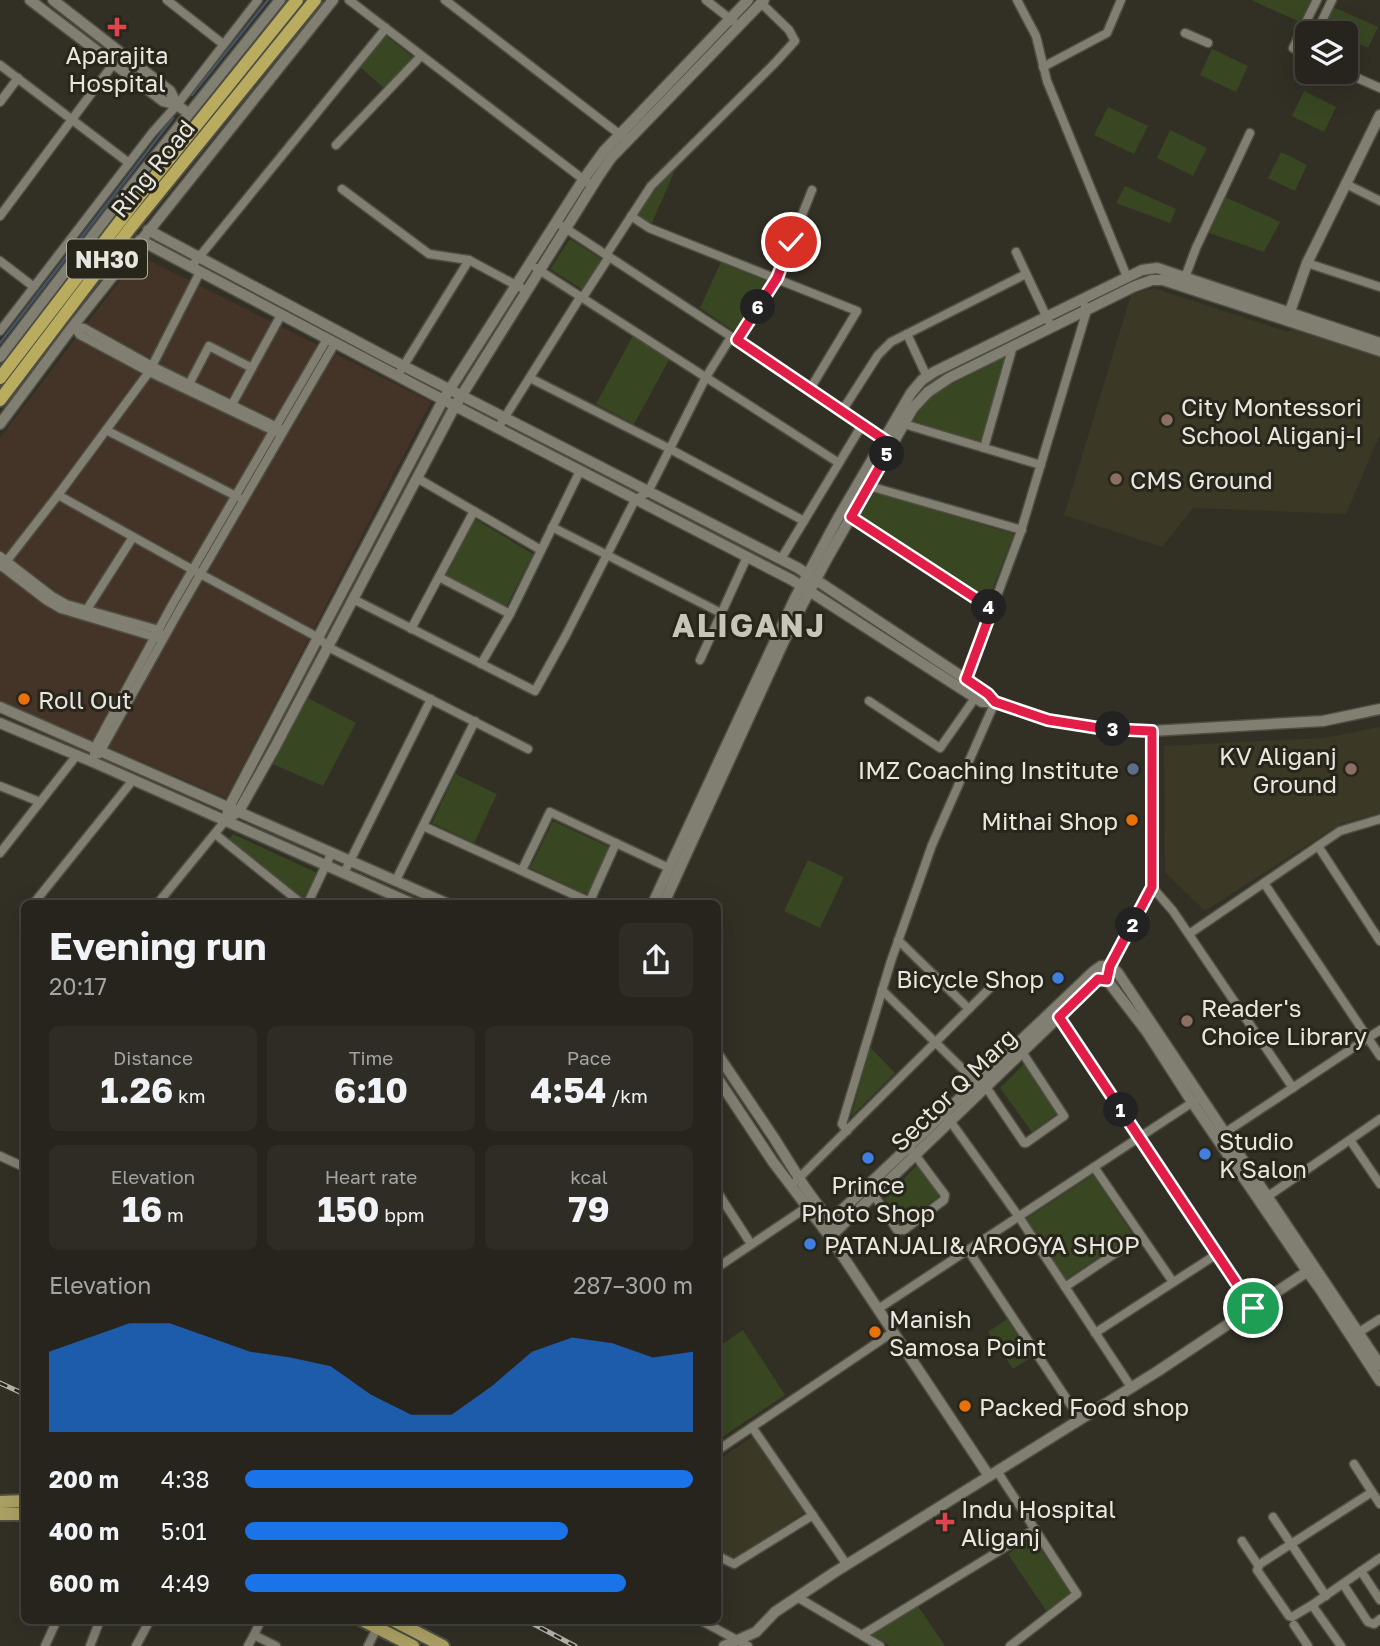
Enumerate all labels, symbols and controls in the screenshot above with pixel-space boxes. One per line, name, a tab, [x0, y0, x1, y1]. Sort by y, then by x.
marker: Aparajita Hospital	[107, 17, 127, 37]
map controls	[1295, 21, 1358, 84]
button: layers	[1295, 21, 1358, 84]
place label: Aparajita Hospital	[65, 40, 169, 97]
street label: Ring Road	[104, 113, 200, 223]
pin	[761, 212, 821, 272]
icon: check	[772, 223, 810, 261]
road number: NH30	[67, 240, 147, 278]
pin: 6	[740, 290, 776, 324]
text: 6	[751, 295, 764, 318]
place label: City Montessori School Aliganj-I	[1181, 392, 1363, 449]
marker: City Montessori School Aliganj-I	[1159, 412, 1175, 428]
pin: 5	[870, 436, 904, 472]
text: 5	[881, 442, 892, 465]
place label: CMS Ground	[1130, 465, 1273, 494]
marker: CMS Ground	[1108, 471, 1124, 487]
pin: 4	[972, 590, 1006, 624]
text: 4	[983, 595, 994, 618]
district label: ALIGANJ	[672, 606, 826, 644]
place label: Roll Out	[38, 685, 132, 714]
marker: Roll Out	[16, 691, 32, 707]
pin: 3	[1096, 712, 1130, 746]
text: 3	[1107, 717, 1118, 740]
place label: KV Aliganj Ground	[1219, 741, 1337, 798]
place label: IMZ Coaching Institute	[858, 755, 1119, 784]
marker: IMZ Coaching Institute	[1125, 761, 1141, 777]
marker: KV Aliganj Ground	[1343, 761, 1359, 777]
place label: Mithai Shop	[981, 806, 1118, 835]
marker: Mithai Shop	[1124, 812, 1140, 828]
pin: 2	[1116, 908, 1150, 942]
text: 2	[1127, 913, 1138, 936]
text: Evening run	[49, 923, 267, 968]
button: share	[619, 923, 693, 997]
place label: Bicycle Shop	[896, 964, 1044, 993]
marker: Bicycle Shop	[1050, 970, 1066, 986]
text: 20:17	[49, 972, 107, 1000]
place label: Reader's Choice Library	[1201, 993, 1367, 1050]
marker: Reader's Choice Library	[1179, 1013, 1195, 1029]
street label: Sector Q Marg	[884, 1022, 1022, 1156]
text: Distance	[113, 1046, 193, 1069]
text: Time	[349, 1046, 393, 1069]
text: Pace	[567, 1046, 611, 1069]
text: 1.26	[100, 1069, 173, 1111]
text: 6:10	[334, 1069, 408, 1111]
text: 4:54	[530, 1069, 606, 1111]
text: km	[173, 1084, 206, 1107]
text: /km	[606, 1084, 648, 1107]
pin: 1	[1104, 1092, 1138, 1128]
text: 1	[1116, 1098, 1125, 1121]
place label: Studio K Salon	[1219, 1126, 1307, 1183]
marker: Studio K Salon	[1197, 1146, 1213, 1162]
marker: Prince Photo Shop	[860, 1150, 876, 1166]
text: Elevation	[111, 1165, 195, 1188]
text: Heart rate	[325, 1165, 417, 1188]
text: kcal	[570, 1165, 608, 1188]
place label: Prince Photo Shop	[801, 1170, 935, 1227]
text: 16	[122, 1188, 162, 1230]
text: 150	[317, 1188, 380, 1230]
text: 79	[568, 1188, 610, 1230]
text: m	[162, 1203, 184, 1226]
text: bpm	[380, 1203, 425, 1226]
place label: PATANJALI& AROGYA SHOP	[824, 1230, 1140, 1259]
marker: PATANJALI& AROGYA SHOP	[802, 1236, 818, 1252]
text: Elevation	[49, 1271, 151, 1299]
text: 287–300 m	[573, 1271, 693, 1299]
pin	[1223, 1278, 1283, 1338]
icon: arrive	[1234, 1289, 1272, 1327]
place label: Manish Samosa Point	[889, 1304, 1046, 1361]
marker: Manish Samosa Point	[867, 1324, 883, 1340]
place label: Packed Food shop	[979, 1392, 1189, 1421]
marker: Packed Food shop	[957, 1398, 973, 1414]
text: 200 m	[49, 1465, 119, 1493]
text: 4:38	[161, 1465, 209, 1493]
place label: Indu Hospital Aliganj	[961, 1494, 1116, 1551]
marker: Indu Hospital Aliganj	[935, 1512, 955, 1532]
text: 400 m	[49, 1517, 119, 1545]
text: 5:01	[161, 1517, 207, 1545]
text: 600 m	[49, 1569, 119, 1597]
text: 4:49	[161, 1569, 210, 1597]

